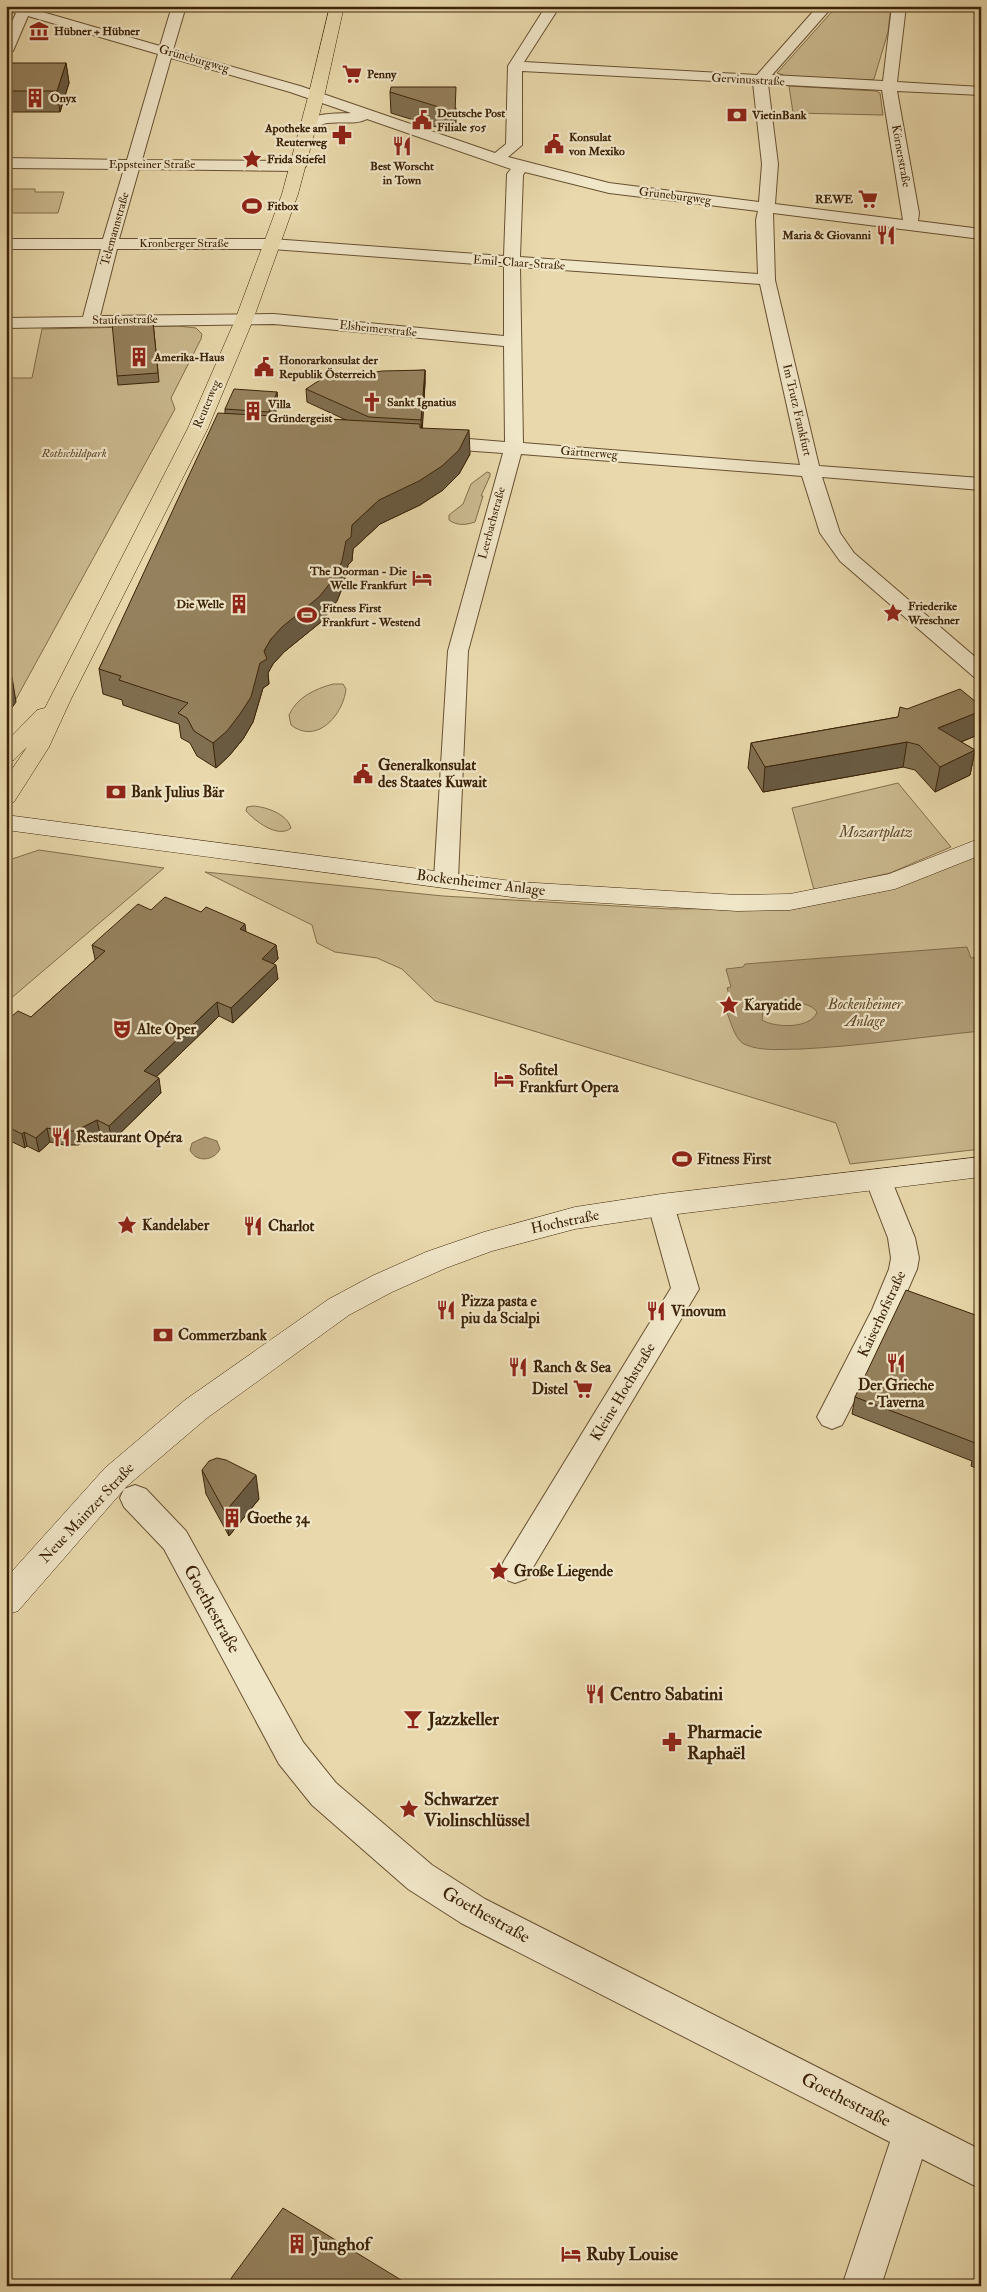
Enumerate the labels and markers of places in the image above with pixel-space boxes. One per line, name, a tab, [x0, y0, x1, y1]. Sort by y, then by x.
museum icon: Hübner + Hübner	[28, 20, 50, 42]
place label: Hübner + Hübner	[54, 24, 140, 39]
supermarket icon: Penny	[341, 63, 363, 85]
place label: Penny	[367, 67, 397, 82]
building icon: Onyx	[24, 87, 46, 109]
place label: Onyx	[50, 91, 77, 106]
bank icon: VietinBank	[726, 104, 748, 126]
place label: Deutsche Post Filiale 505	[437, 106, 505, 135]
place label: VietinBank	[751, 108, 807, 123]
public building icon: Deutsche Post Filiale 505	[411, 109, 433, 131]
place label: Apotheke am Reuterweg	[264, 121, 328, 150]
pharmacy icon: Apotheke am Reuterweg	[331, 124, 353, 146]
place label: Konsulat von Mexiko	[568, 130, 625, 159]
public building icon: Konsulat von Mexiko	[543, 133, 565, 155]
restaurant icon: Best Worscht in Town	[391, 135, 413, 157]
place icon: Frida Stiefel	[241, 148, 263, 170]
place label: Frida Stiefel	[267, 152, 327, 167]
place label: Best Worscht in Town	[370, 159, 434, 188]
supermarket icon: REWE	[857, 188, 879, 210]
place label: REWE	[815, 192, 853, 207]
sports icon: Fitbox	[241, 195, 263, 217]
place label: Fitbox	[267, 199, 299, 214]
restaurant icon: Maria & Giovanni	[875, 224, 897, 246]
place label: Maria & Giovanni	[781, 228, 872, 243]
building icon: Amerika-Haus	[128, 346, 150, 368]
place label: Amerika-Haus	[153, 350, 224, 365]
place label: Honorarkonsulat der Republik Österreich	[279, 353, 378, 382]
public building icon: Honorarkonsulat der Republik Österreich	[253, 356, 275, 378]
church icon: Sankt Ignatius	[361, 391, 383, 413]
place label: Sankt Ignatius	[387, 395, 456, 410]
place label: Villa Gründergeist	[267, 397, 332, 426]
building icon: Villa Gründergeist	[242, 400, 264, 422]
place label: The Doorman - Die Welle Frankfurt	[309, 564, 408, 593]
hotel icon: The Doorman - Die Welle Frankfurt	[411, 567, 433, 589]
building icon: Die Welle	[228, 593, 250, 615]
place label: Die Welle	[176, 597, 225, 612]
place label: Friederike Wreschner	[907, 599, 960, 628]
place label: Fitness First Frankfurt - Westend	[322, 601, 420, 630]
place icon: Friederike Wreschner	[882, 602, 904, 624]
sports icon: Fitness First Frankfurt - Westend	[296, 604, 318, 626]
place label: Generalkonsulat des Staates Kuwait	[378, 756, 487, 792]
public building icon: Generalkonsulat des Staates Kuwait	[352, 763, 374, 785]
bank icon: Bank Julius Bär	[105, 781, 127, 803]
place label: Bank Julius Bär	[131, 783, 224, 803]
place icon: Karyatide	[718, 994, 740, 1016]
place label: Karyatide	[744, 996, 802, 1016]
theatre icon: Alte Oper	[111, 1018, 133, 1040]
place label: Alte Oper	[136, 1020, 197, 1040]
place label: Sofitel Frankfurt Opera	[519, 1061, 620, 1098]
hotel icon: Sofitel Frankfurt Opera	[493, 1068, 515, 1090]
restaurant icon: Restaurant Opéra	[50, 1126, 72, 1148]
place label: Restaurant Opéra	[76, 1128, 183, 1148]
sports icon: Fitness First	[671, 1148, 693, 1170]
place label: Fitness First	[697, 1150, 771, 1169]
place icon: Kandelaber	[116, 1214, 138, 1236]
restaurant icon: Charlot	[242, 1215, 264, 1237]
place label: Kandelaber	[142, 1216, 210, 1235]
place label: Charlot	[268, 1217, 315, 1236]
place label: Pizza pasta e piu da Scialpi	[460, 1292, 540, 1329]
restaurant icon: Pizza pasta e piu da Scialpi	[435, 1299, 457, 1321]
restaurant icon: Vinovum	[645, 1300, 667, 1322]
place label: Vinovum	[670, 1302, 727, 1321]
bank icon: Commerzbank	[152, 1324, 174, 1346]
place label: Commerzbank	[178, 1326, 268, 1345]
restaurant icon: Der Grieche - Taverna	[885, 1352, 907, 1374]
restaurant icon: Ranch & Sea	[507, 1356, 529, 1378]
place label: Ranch & Sea	[533, 1358, 612, 1377]
place label: Der Grieche - Taverna	[858, 1376, 935, 1412]
supermarket icon: Distel	[572, 1378, 594, 1400]
place label: Distel	[532, 1380, 568, 1399]
building icon: Goethe 34	[221, 1507, 243, 1529]
place label: Goethe 34	[247, 1509, 310, 1528]
place icon: Große Liegende	[488, 1560, 510, 1582]
place label: Große Liegende	[514, 1562, 614, 1582]
restaurant icon: Centro Sabatini	[584, 1683, 606, 1705]
place label: Centro Sabatini	[610, 1683, 723, 1706]
bar icon: Jazzkeller	[402, 1708, 424, 1730]
place label: Jazzkeller	[427, 1708, 499, 1731]
place label: Pharmacie Raphaël	[687, 1721, 762, 1765]
pharmacy icon: Pharmacie Raphaël	[661, 1731, 683, 1753]
place label: Schwarzer Violinschlüssel	[423, 1788, 530, 1832]
place icon: Schwarzer Violinschlüssel	[398, 1798, 420, 1820]
building icon: Junghof	[286, 2233, 308, 2255]
place label: Junghof	[311, 2233, 373, 2256]
hotel icon: Ruby Louise	[560, 2243, 582, 2265]
place label: Ruby Louise	[586, 2243, 678, 2266]

